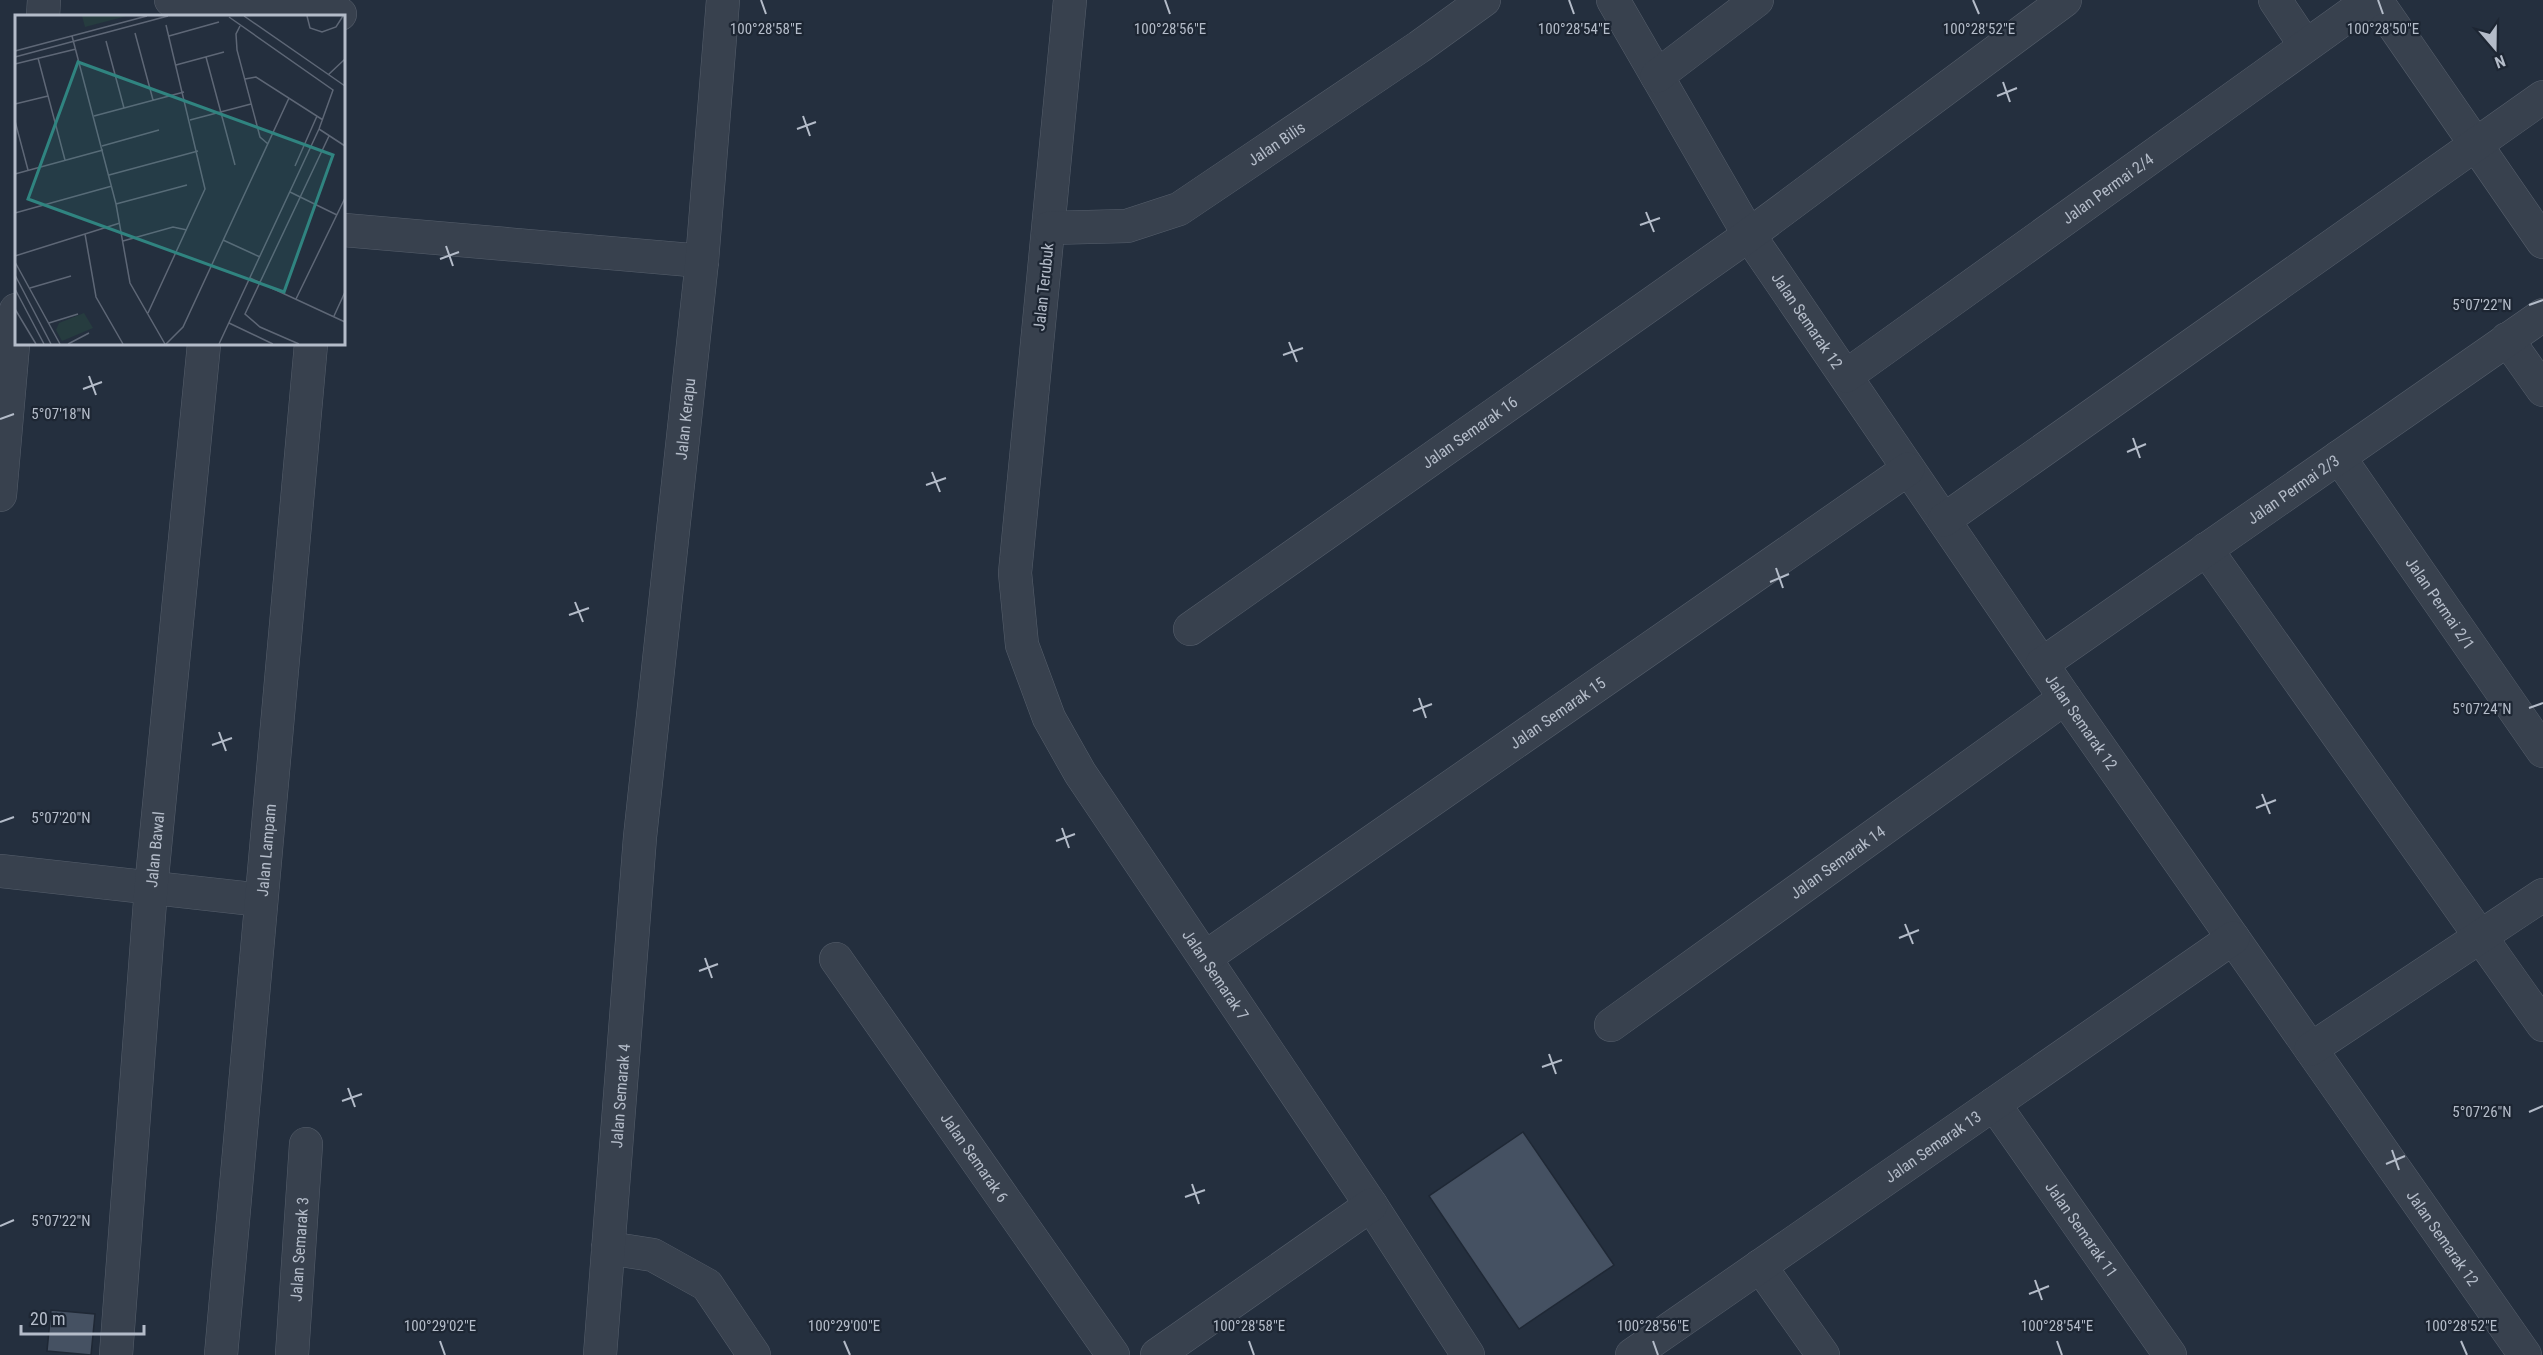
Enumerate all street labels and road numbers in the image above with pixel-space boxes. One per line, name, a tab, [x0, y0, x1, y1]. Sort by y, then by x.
street label: Jalan Bilis	[1244, 118, 1309, 170]
street label: Jalan Permai 2/4	[2058, 149, 2157, 228]
street label: Jalan Terubuk	[1029, 241, 1058, 332]
street label: Jalan Semarak 12	[1767, 269, 1847, 373]
street label: Jalan Kerapu	[672, 377, 699, 461]
street label: Jalan Semarak 16	[1418, 392, 1521, 473]
street label: Jalan Permai 2/3	[2244, 451, 2343, 528]
street label: Jalan Permai 2/1	[2401, 554, 2479, 653]
street label: Jalan Semarak 12	[2041, 670, 2121, 774]
street label: Jalan Semarak 15	[1506, 673, 1609, 753]
street label: Jalan Lampam	[253, 803, 280, 897]
street label: Jalan Bawal	[142, 811, 168, 888]
street label: Jalan Semarak 14	[1786, 822, 1889, 903]
street label: Jalan Semarak 7	[1178, 926, 1253, 1024]
street label: Jalan Semarak 4	[607, 1043, 634, 1149]
street label: Jalan Semarak 13	[1881, 1107, 1985, 1187]
street label: Jalan Semarak 6	[937, 1109, 1012, 1206]
street label: Jalan Semarak 11	[2041, 1178, 2122, 1281]
street label: Jalan Semarak 12	[2402, 1186, 2483, 1290]
street label: Jalan Semarak 3	[287, 1196, 312, 1302]

